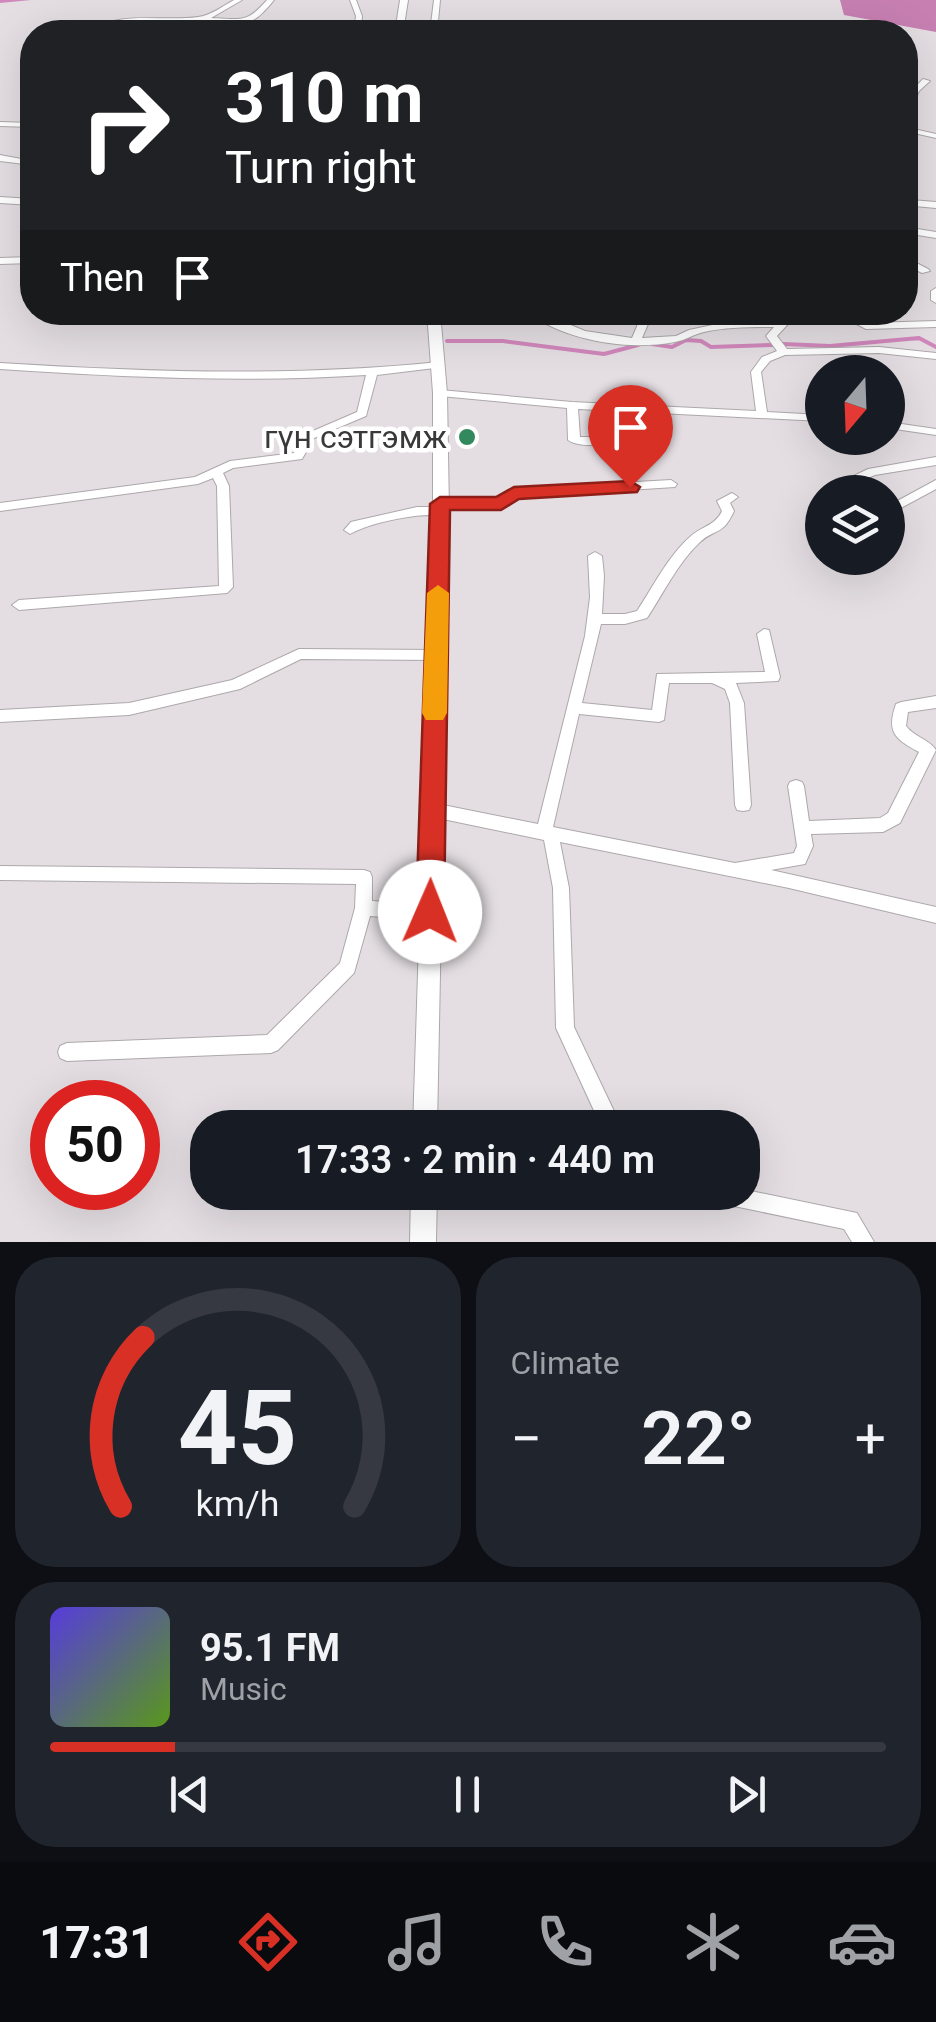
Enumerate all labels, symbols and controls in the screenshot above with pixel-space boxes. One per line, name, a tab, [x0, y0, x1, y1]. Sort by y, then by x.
text: 310 m	[225, 57, 424, 139]
icon: right	[60, 60, 190, 190]
text: Turn right	[225, 141, 417, 194]
icon: arrive	[165, 250, 220, 305]
text: Then	[60, 256, 145, 300]
north arrow	[805, 355, 905, 455]
map controls	[805, 355, 905, 575]
pin	[588, 385, 673, 488]
icon: arrive	[603, 400, 658, 455]
place label: гүн сэтгэмж	[264, 418, 447, 456]
marker: гүн сэтгэмж	[456, 426, 478, 448]
button: layers	[805, 475, 905, 575]
position arrow	[378, 860, 482, 964]
speed limit sign: 50	[30, 1080, 160, 1210]
text: 17:33 · 2 min · 440 m	[295, 1138, 655, 1182]
text: Climate	[511, 1344, 620, 1382]
text: 45	[178, 1368, 297, 1489]
text: 22°	[641, 1394, 756, 1482]
text: −	[511, 1407, 542, 1471]
text: +	[855, 1407, 886, 1471]
text: km/h	[196, 1483, 280, 1525]
text: 95.1 FM	[200, 1626, 340, 1670]
text: Music	[200, 1670, 287, 1708]
icon: previous	[162, 1767, 217, 1822]
icon: pause	[440, 1767, 495, 1822]
icon: next	[719, 1767, 774, 1822]
icon: directions	[233, 1907, 303, 1977]
icon: music	[382, 1907, 452, 1977]
icon: phone	[530, 1907, 600, 1977]
icon: climate	[678, 1907, 748, 1977]
icon: car	[827, 1907, 897, 1977]
text: 17:31	[39, 1916, 155, 1969]

